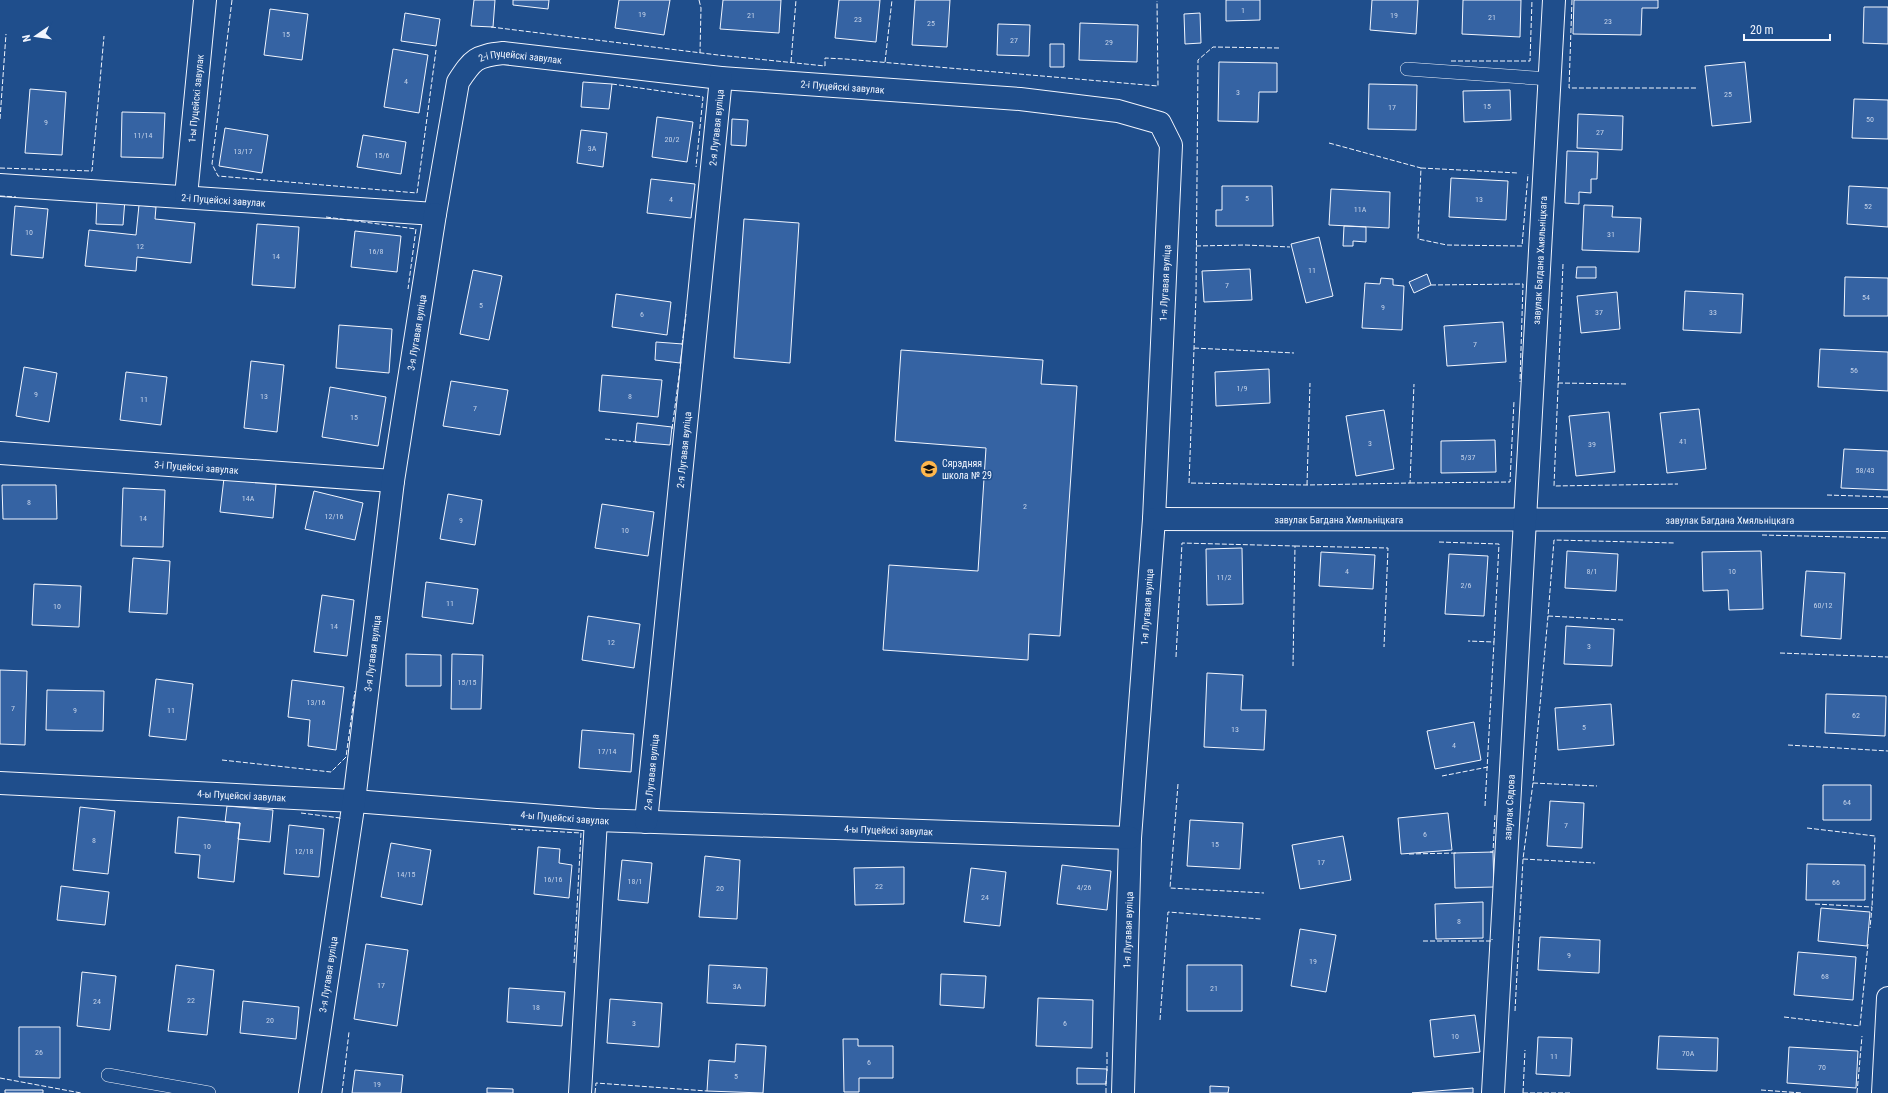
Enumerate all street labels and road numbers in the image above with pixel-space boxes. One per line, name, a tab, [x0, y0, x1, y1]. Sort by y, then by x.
street label: 2-і Пуцейскі завулак	[477, 47, 563, 65]
street label: 1-ы Пуцейскі завулак	[186, 53, 205, 143]
street label: 2-і Пуцейскі завулак	[800, 78, 885, 95]
street label: 2-я Лугавая вуліца	[707, 89, 725, 166]
street label: 2-і Пуцейскі завулак	[181, 192, 266, 208]
street label: завулак Багдана Хмяльніцкага	[1530, 195, 1549, 325]
street label: 1-я Лугавая вуліца	[1158, 244, 1173, 322]
street label: 3-я Лугавая вуліца	[405, 294, 428, 371]
street label: 2-я Лугавая вуліца	[674, 411, 693, 489]
street label: 3-і Пуцейскі завулак	[154, 459, 239, 475]
street label: завулак Багдана Хмяльніцкага	[1275, 514, 1404, 525]
street label: завулак Багдана Хмяльніцкага	[1666, 514, 1795, 525]
street label: 1-я Лугавая вуліца	[1139, 568, 1155, 646]
street label: 3-я Лугавая вуліца	[362, 614, 382, 692]
street label: 2-я Лугавая вуліца	[642, 733, 660, 811]
street label: завулак Сядова	[1502, 774, 1516, 841]
street label: 4-ы Пуцейскі завулак	[197, 788, 287, 803]
street label: 4-ы Пуцейскі завулак	[520, 809, 610, 826]
street label: 4-ы Пуцейскі завулак	[844, 823, 933, 837]
street label: 1-я Лугавая вуліца	[1121, 891, 1135, 969]
street label: 3-я Лугавая вуліца	[317, 935, 339, 1013]

